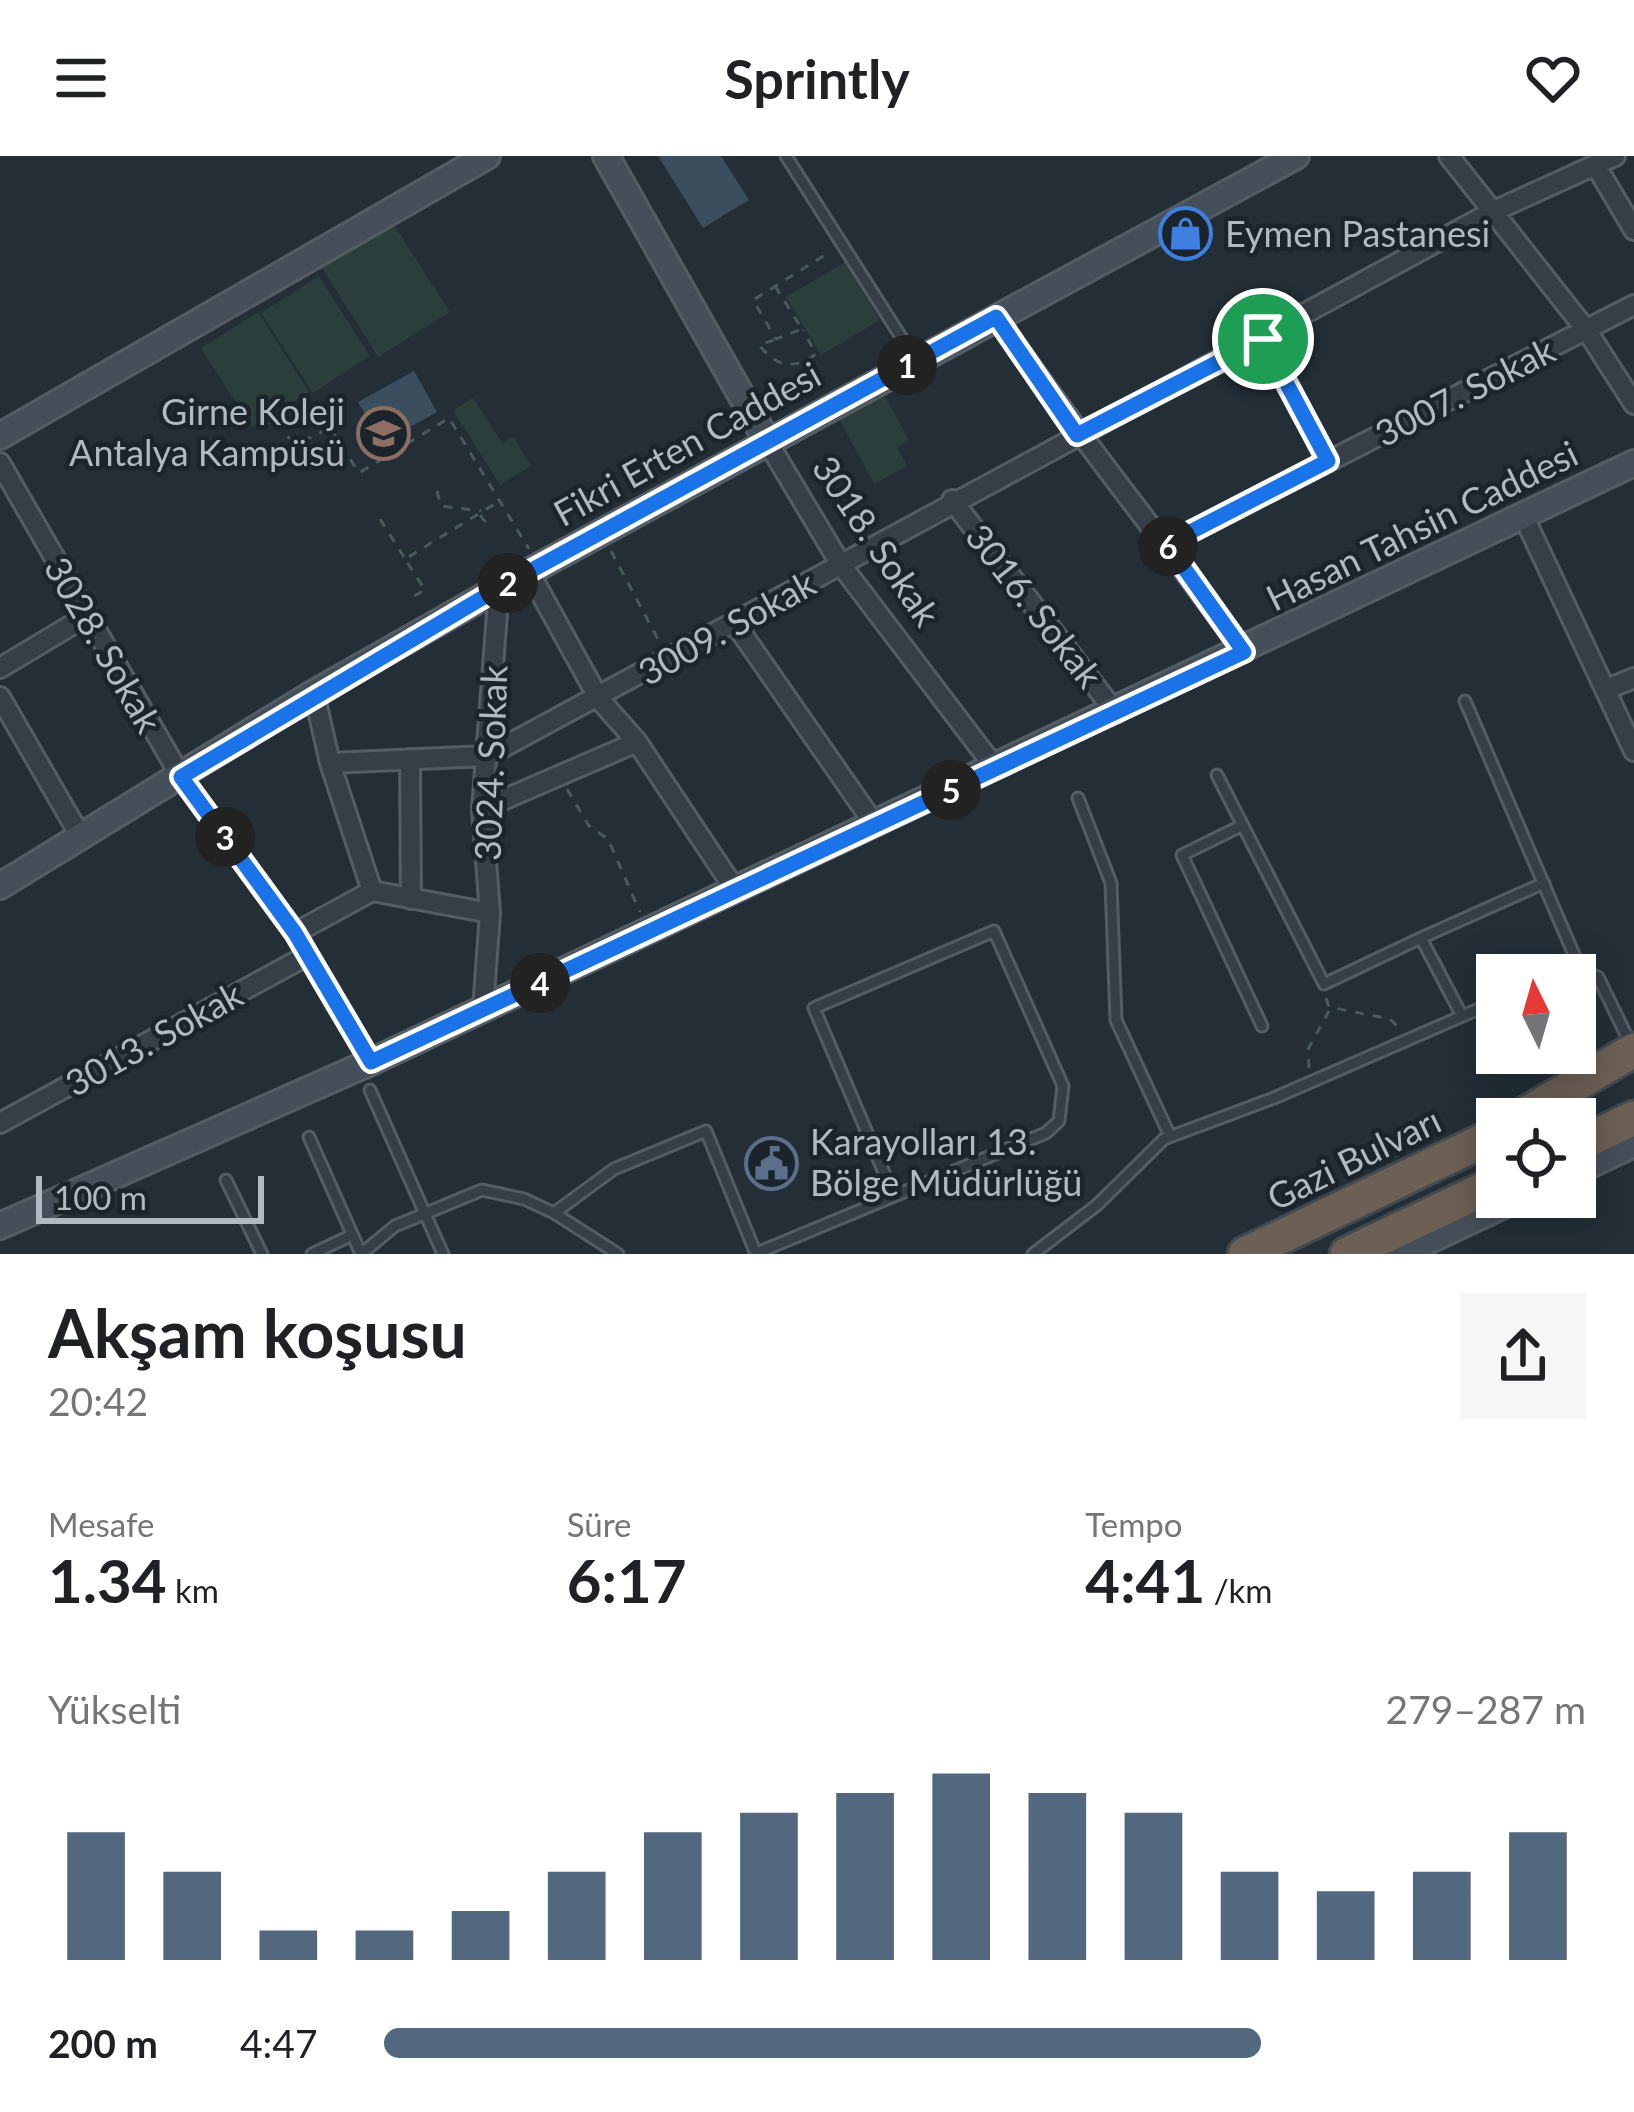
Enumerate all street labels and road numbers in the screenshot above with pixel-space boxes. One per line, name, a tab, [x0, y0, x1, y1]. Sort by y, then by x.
street label: 3007. Sokak	[1367, 327, 1562, 455]
street label: Fikri Erten Caddesi	[545, 352, 828, 535]
street label: Hasan Tahsin Caddesi	[1259, 431, 1584, 620]
street label: 3018. Sokak	[804, 447, 950, 634]
street label: 3016. Sokak	[957, 515, 1113, 697]
street label: 3028. Sokak	[36, 549, 172, 741]
street label: 3009. Sokak	[630, 560, 823, 694]
street label: 3024. Sokak	[465, 664, 515, 861]
street label: 3013. Sokak	[57, 971, 250, 1105]
street label: Gazi Bulvarı	[1260, 1097, 1447, 1219]

